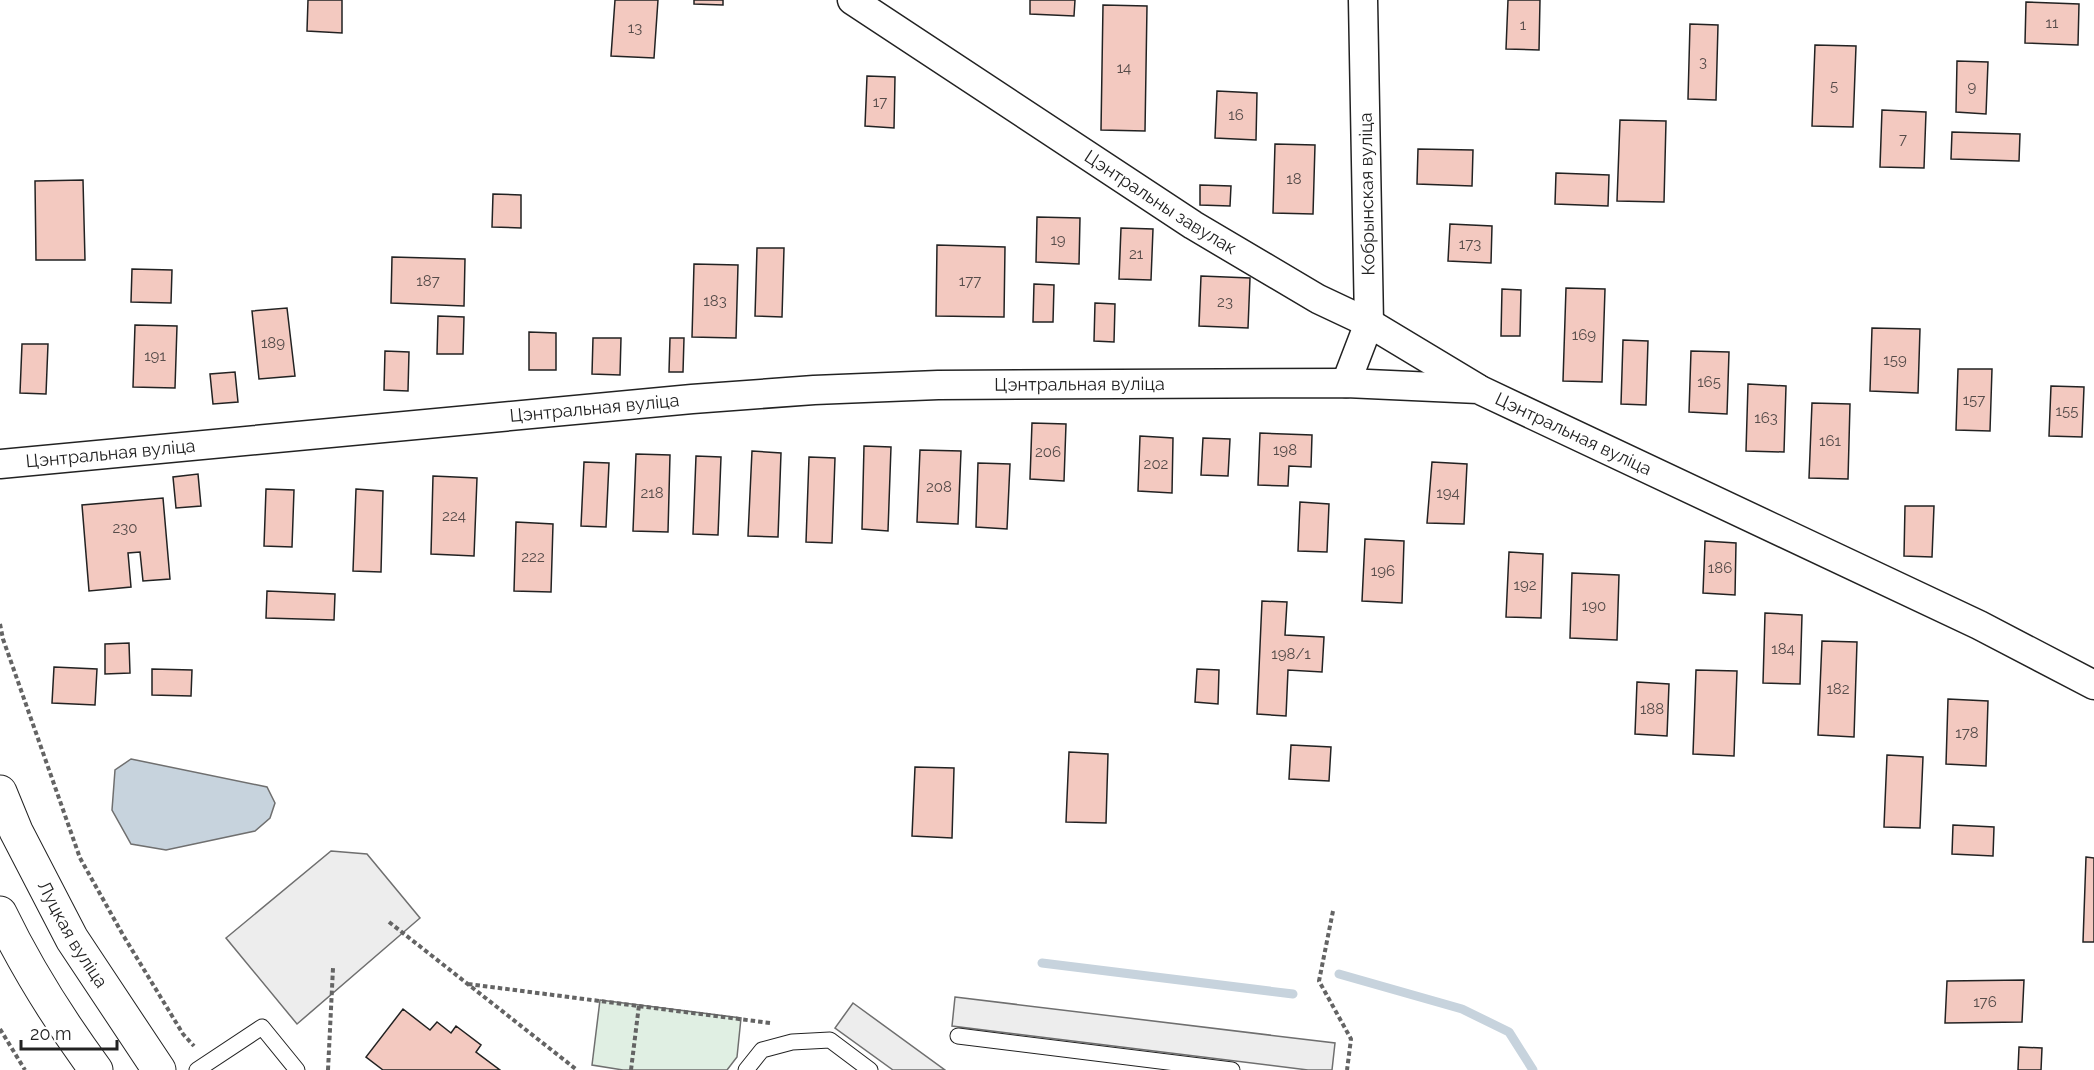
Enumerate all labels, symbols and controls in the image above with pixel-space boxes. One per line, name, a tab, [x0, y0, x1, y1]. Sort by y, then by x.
house number: 11	[2046, 14, 2059, 32]
house number: 1	[1520, 16, 1527, 34]
house number: 13	[628, 19, 642, 37]
house number: 3	[1699, 53, 1707, 71]
house number: 14	[1117, 59, 1131, 77]
house number: 5	[1830, 77, 1838, 95]
house number: 9	[1968, 78, 1977, 96]
house number: 17	[873, 93, 887, 111]
house number: 16	[1228, 106, 1244, 124]
street label: Кобрынская вуліца	[1355, 112, 1378, 276]
house number: 7	[1899, 130, 1907, 148]
street label: Цэнтральны завулак	[1081, 145, 1241, 258]
house number: 18	[1286, 170, 1302, 188]
house number: 19	[1050, 231, 1066, 249]
house number: 173	[1459, 235, 1481, 253]
house number: 21	[1129, 245, 1144, 263]
house number: 187	[416, 272, 440, 290]
house number: 177	[959, 272, 981, 290]
house number: 183	[703, 292, 727, 310]
house number: 23	[1217, 293, 1233, 311]
house number: 169	[1572, 326, 1596, 344]
house number: 189	[261, 334, 285, 352]
house number: 191	[144, 347, 166, 365]
house number: 159	[1883, 351, 1907, 369]
street label: Цэнтральная вуліца	[994, 373, 1165, 395]
house number: 165	[1697, 373, 1721, 391]
street label: Цэнтральная вуліца	[1492, 388, 1655, 479]
street label: Цэнтральная вуліца	[509, 389, 680, 426]
house number: 157	[1963, 391, 1985, 409]
house number: 155	[2056, 402, 2078, 420]
house number: 163	[1754, 409, 1778, 427]
house number: 161	[1819, 432, 1842, 450]
street label: Цэнтральная вуліца	[25, 435, 196, 472]
house number: 198	[1273, 441, 1297, 459]
house number: 206	[1035, 443, 1061, 461]
house number: 202	[1144, 455, 1169, 473]
house number: 208	[926, 478, 952, 496]
house number: 218	[640, 484, 664, 502]
house number: 194	[1436, 484, 1460, 502]
house number: 224	[442, 507, 466, 525]
house number: 230	[112, 519, 138, 537]
house number: 222	[521, 548, 545, 566]
house number: 186	[1708, 559, 1732, 577]
house number: 196	[1371, 562, 1395, 580]
house number: 192	[1513, 576, 1537, 594]
house number: 190	[1582, 597, 1606, 615]
house number: 184	[1771, 640, 1795, 658]
house number: 198/1	[1271, 645, 1311, 663]
house number: 182	[1826, 680, 1850, 698]
house number: 188	[1640, 700, 1664, 718]
house number: 178	[1955, 724, 1979, 742]
street label: Луцкая вуліца	[34, 877, 112, 991]
house number: 176	[1973, 993, 1997, 1011]
scale bar	[21, 1013, 117, 1051]
text: 20 m	[30, 1023, 72, 1044]

